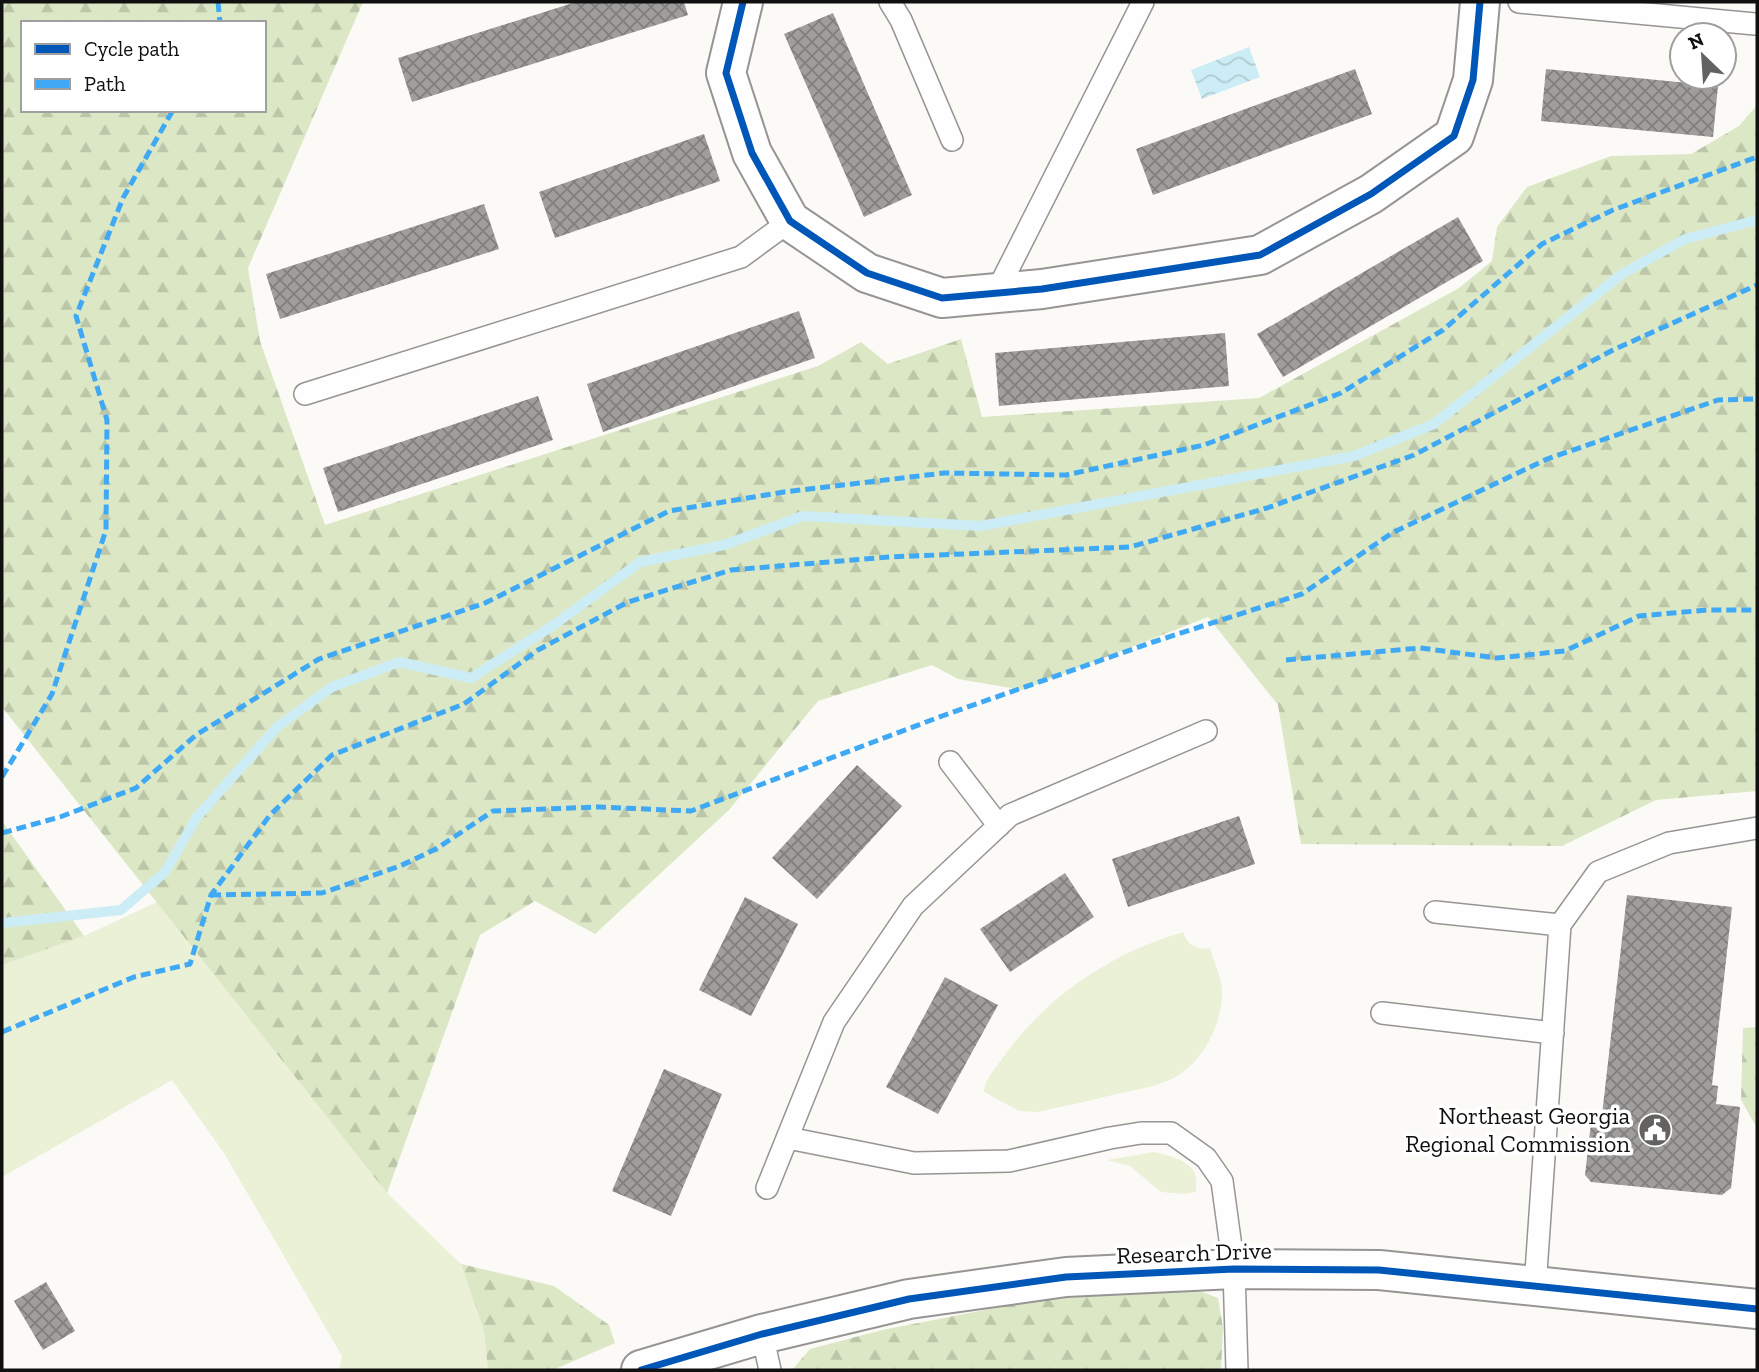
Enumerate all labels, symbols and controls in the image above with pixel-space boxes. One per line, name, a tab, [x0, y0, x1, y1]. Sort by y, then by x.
legend	[21, 21, 266, 112]
north arrow	[1668, 21, 1738, 91]
text: N	[1685, 28, 1707, 55]
text: Cycle path	[84, 36, 179, 61]
text: Path	[84, 71, 126, 96]
place label: Northeast Georgia Regional Commission	[1405, 1101, 1630, 1158]
public building icon: Northeast Georgia Regional Commission	[1636, 1111, 1674, 1149]
street label: Research Drive	[1116, 1235, 1272, 1270]

